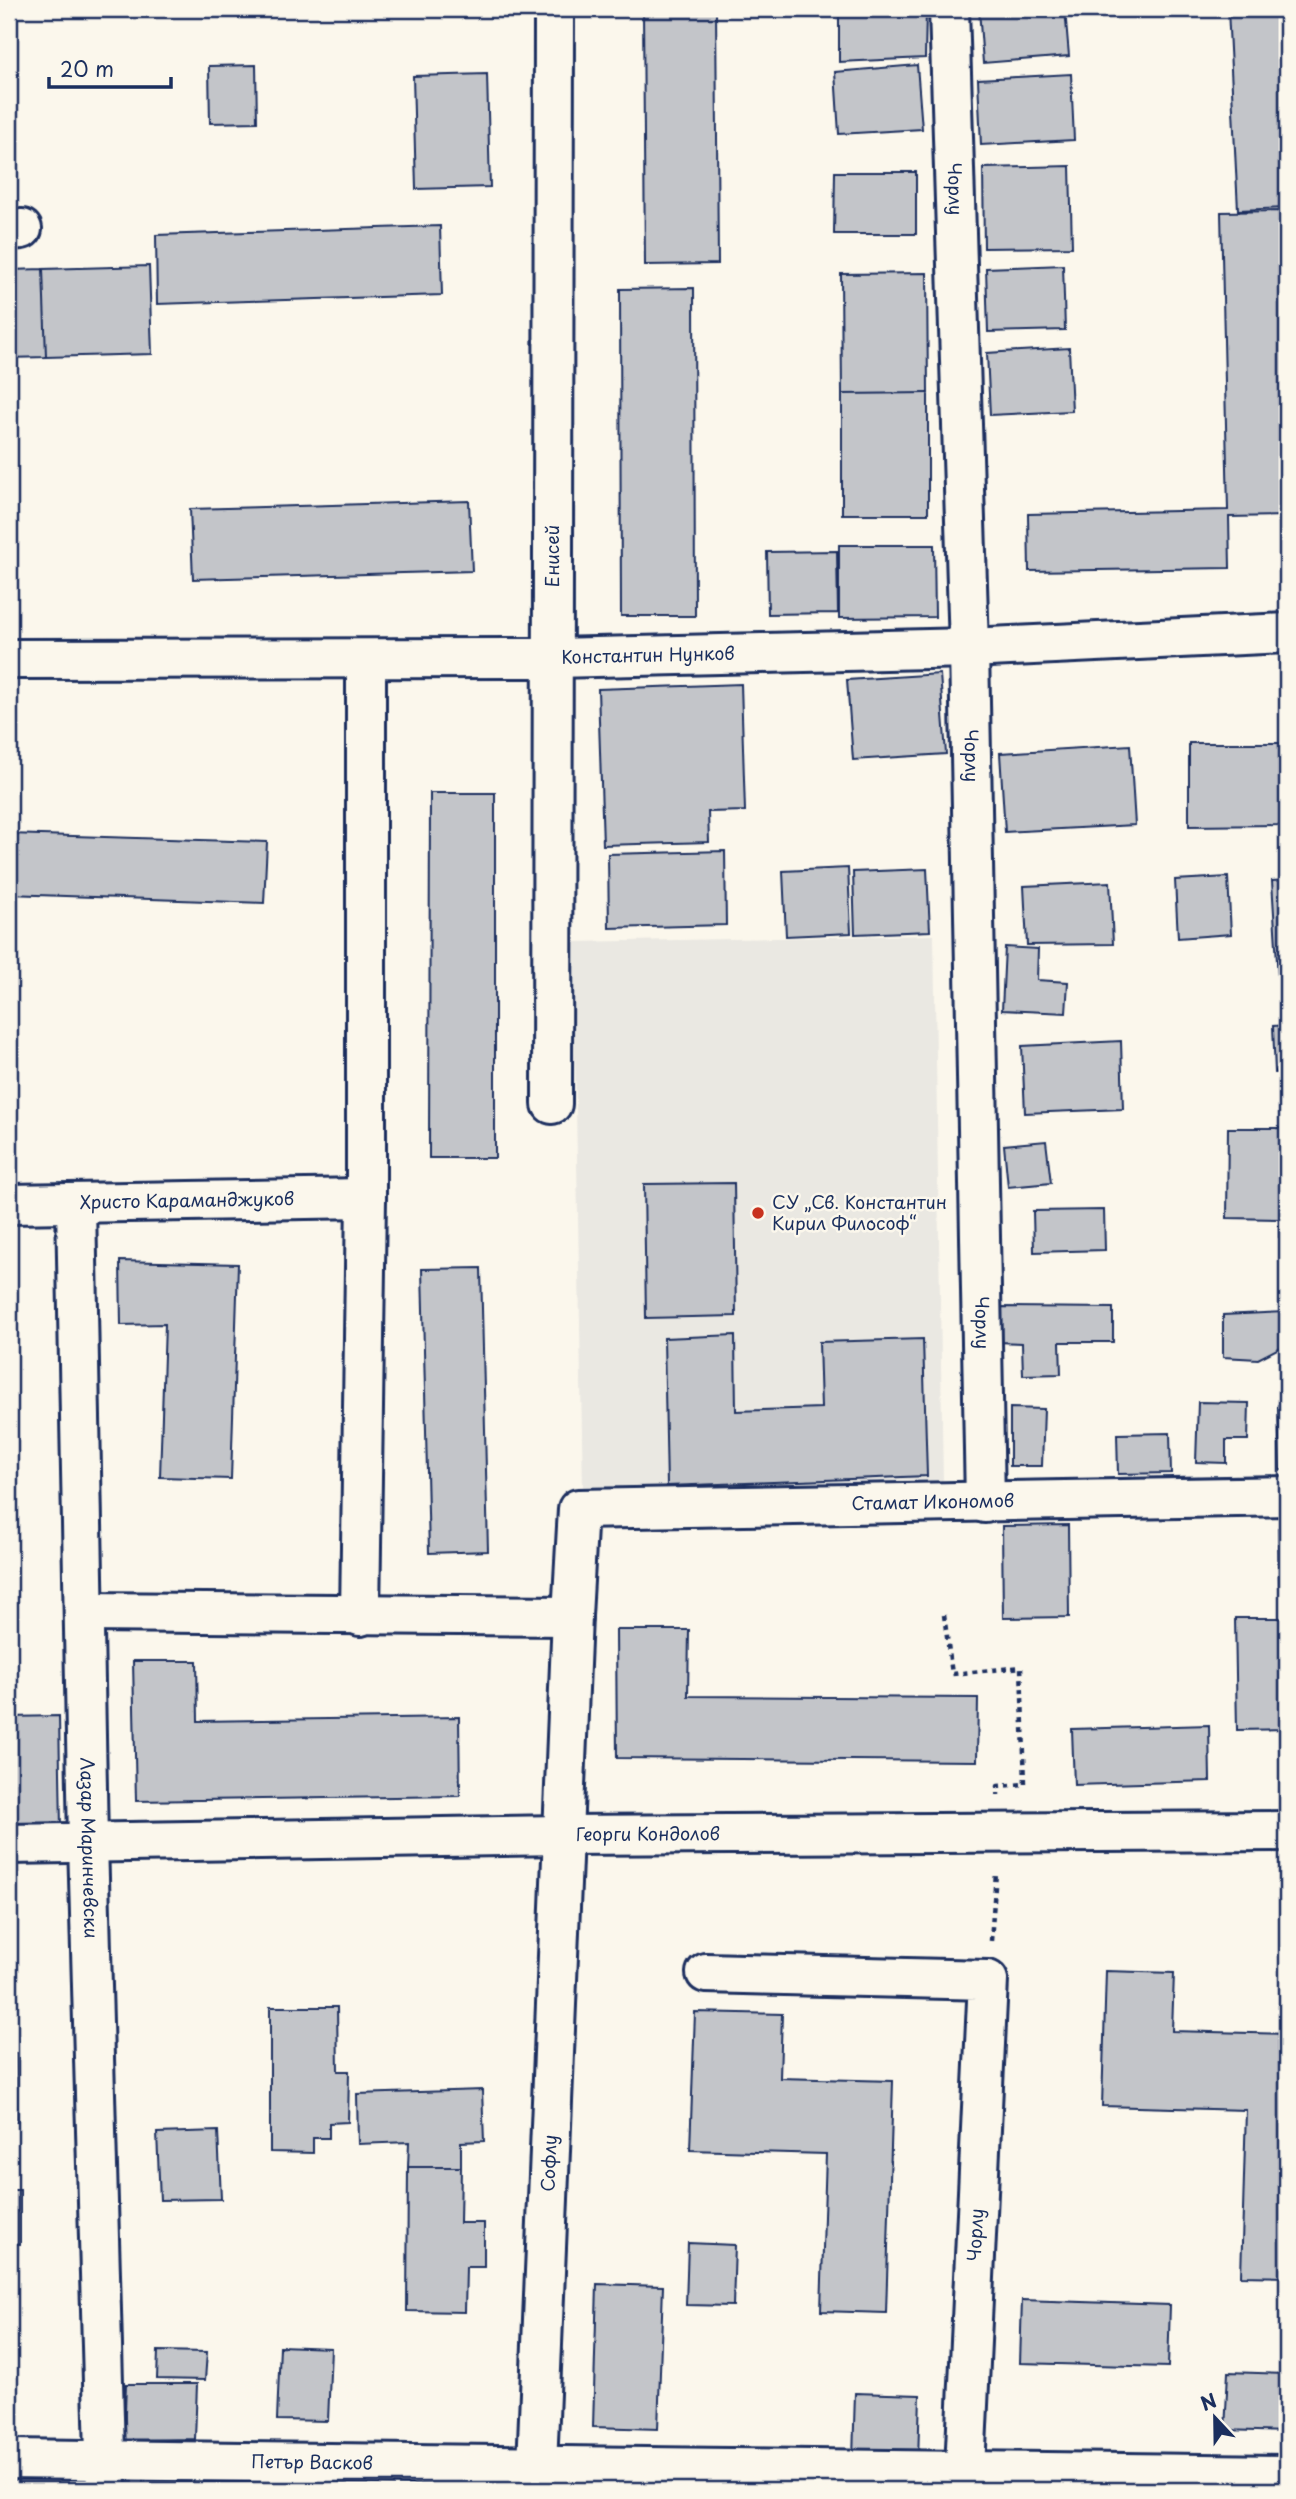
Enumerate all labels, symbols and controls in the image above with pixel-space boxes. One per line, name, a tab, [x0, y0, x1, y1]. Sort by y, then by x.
scale bar	[49, 46, 172, 90]
text: 20 m	[60, 52, 114, 84]
street label: Чорлу	[942, 162, 970, 216]
street label: Енисей	[538, 525, 565, 587]
street label: Константин Нунков	[561, 639, 735, 670]
street label: Чорлу	[959, 729, 987, 782]
street label: Христо Караманджуков	[79, 1184, 295, 1215]
place label: СУ „Св. Константин Кирил Философ“	[772, 1188, 947, 1236]
marker: СУ „Св. Константин Кирил Философ“	[750, 1205, 766, 1221]
street label: Чорлу	[969, 1296, 997, 1349]
street label: Стамат Икономов	[851, 1486, 1014, 1516]
street label: Лазар Маринчевски	[74, 1757, 106, 1939]
street label: Георги Кондолов	[576, 1819, 720, 1847]
street label: Софлу	[533, 2134, 563, 2192]
street label: Чорлу	[960, 2208, 989, 2262]
north arrow	[1180, 2384, 1250, 2454]
text: N	[1196, 2386, 1220, 2417]
street label: Петър Васков	[251, 2447, 373, 2476]

